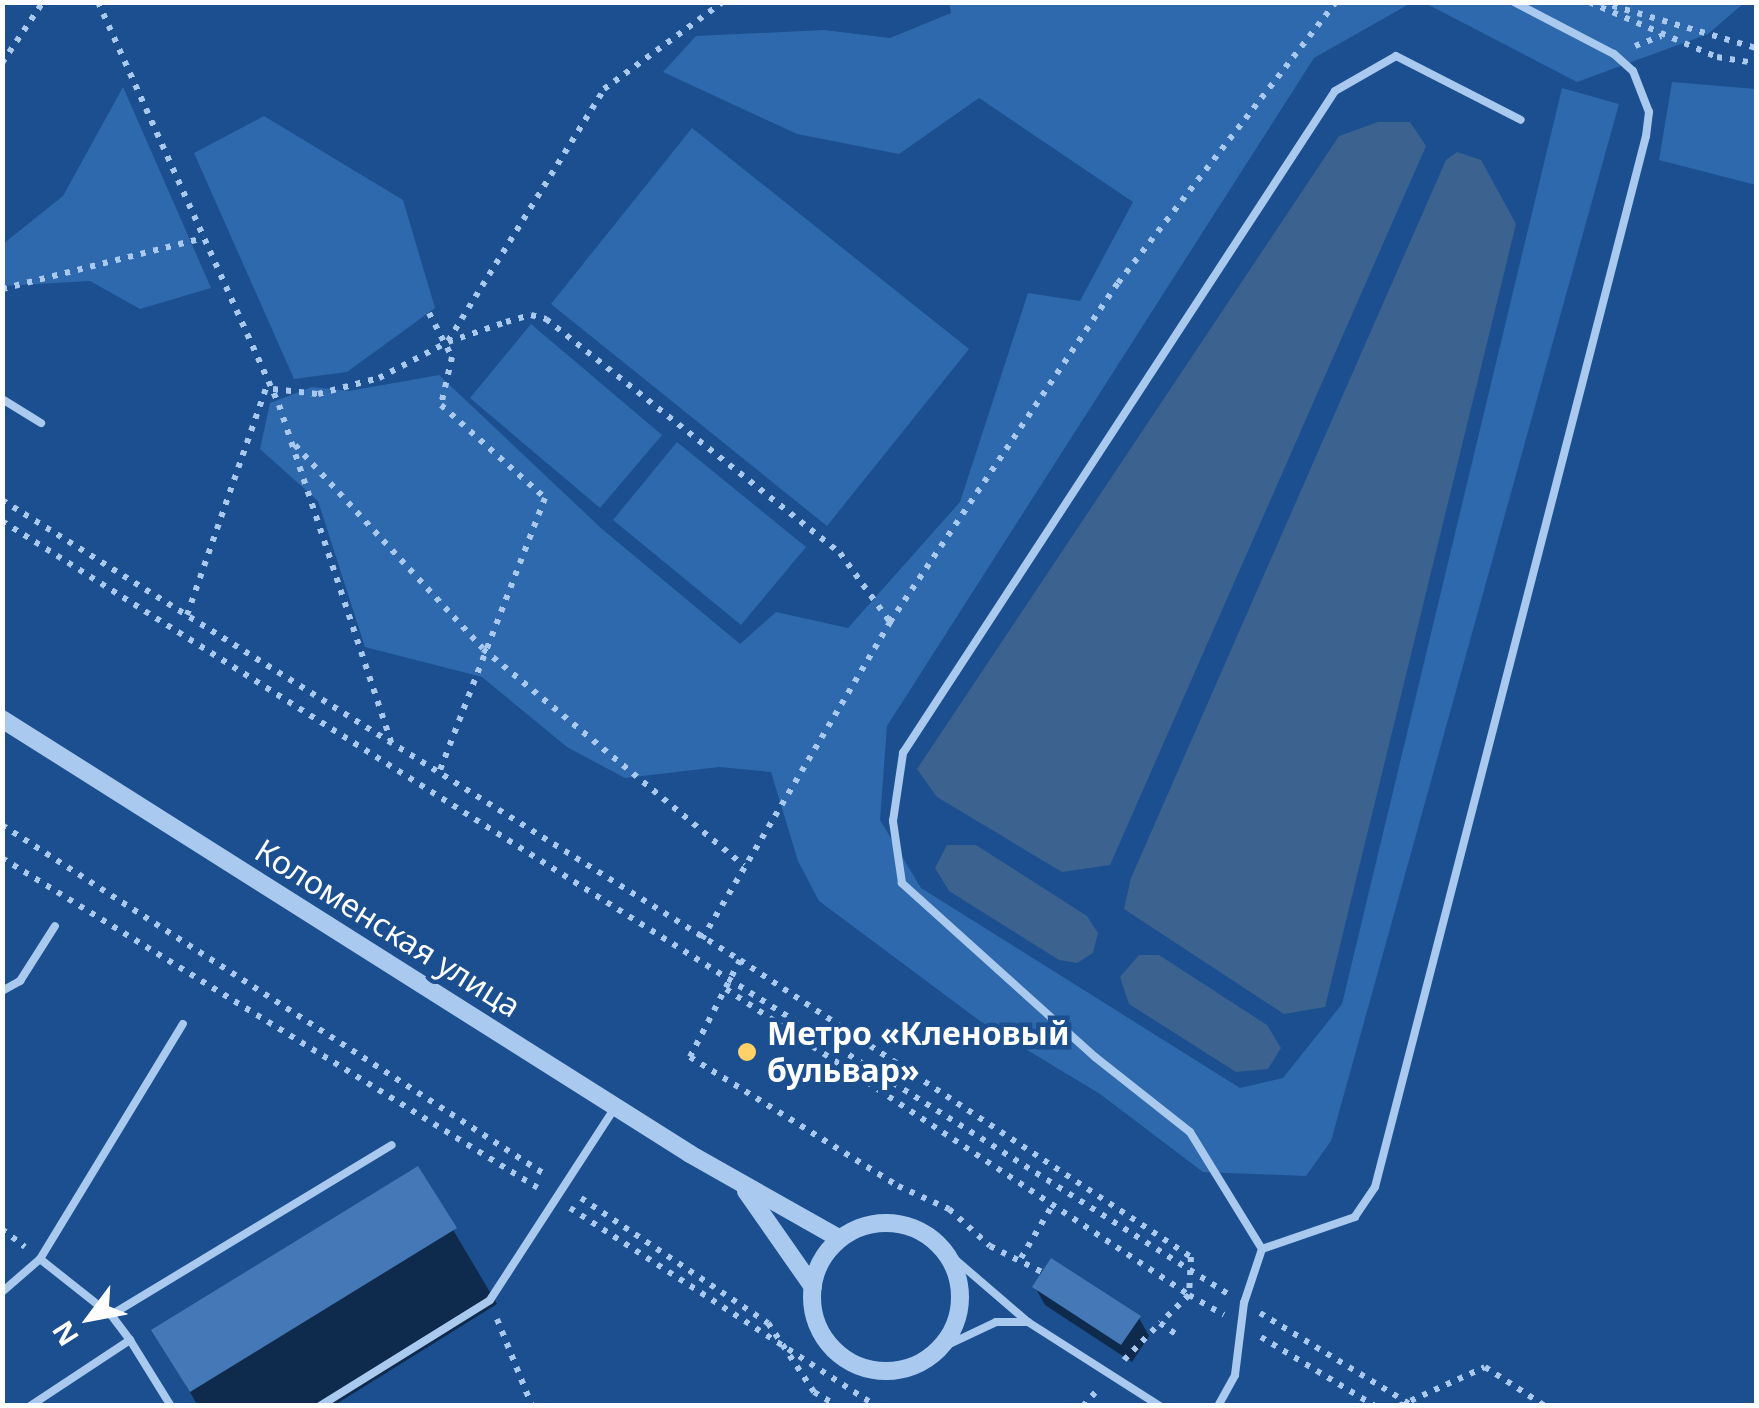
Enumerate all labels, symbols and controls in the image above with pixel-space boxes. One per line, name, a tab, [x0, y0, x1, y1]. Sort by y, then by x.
street label: Коломенская улица	[248, 831, 528, 1025]
place label: Метро «Кленовый бульвар»	[767, 1015, 1069, 1090]
marker: Метро «Кленовый бульвар»	[736, 1041, 758, 1063]
north arrow	[40, 1268, 140, 1368]
text: N	[42, 1314, 87, 1354]

